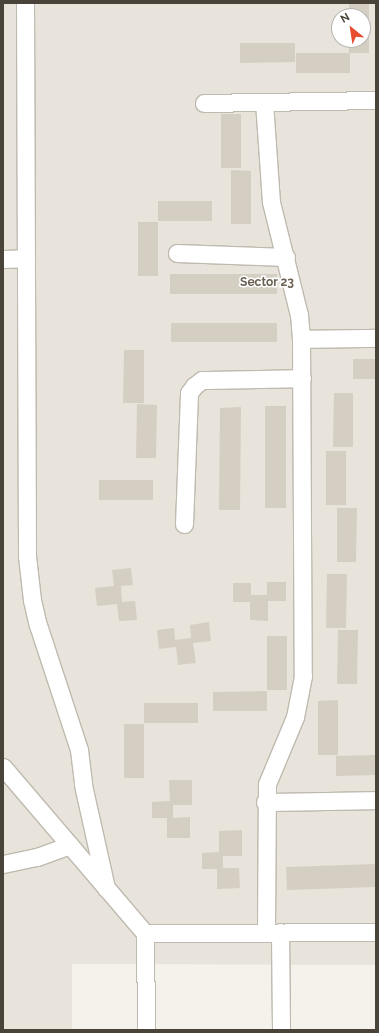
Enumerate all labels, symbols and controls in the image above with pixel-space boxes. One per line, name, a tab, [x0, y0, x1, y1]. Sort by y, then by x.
north arrow	[331, 8, 371, 48]
text: N	[338, 10, 352, 26]
district label: Sector 23	[240, 276, 294, 290]

